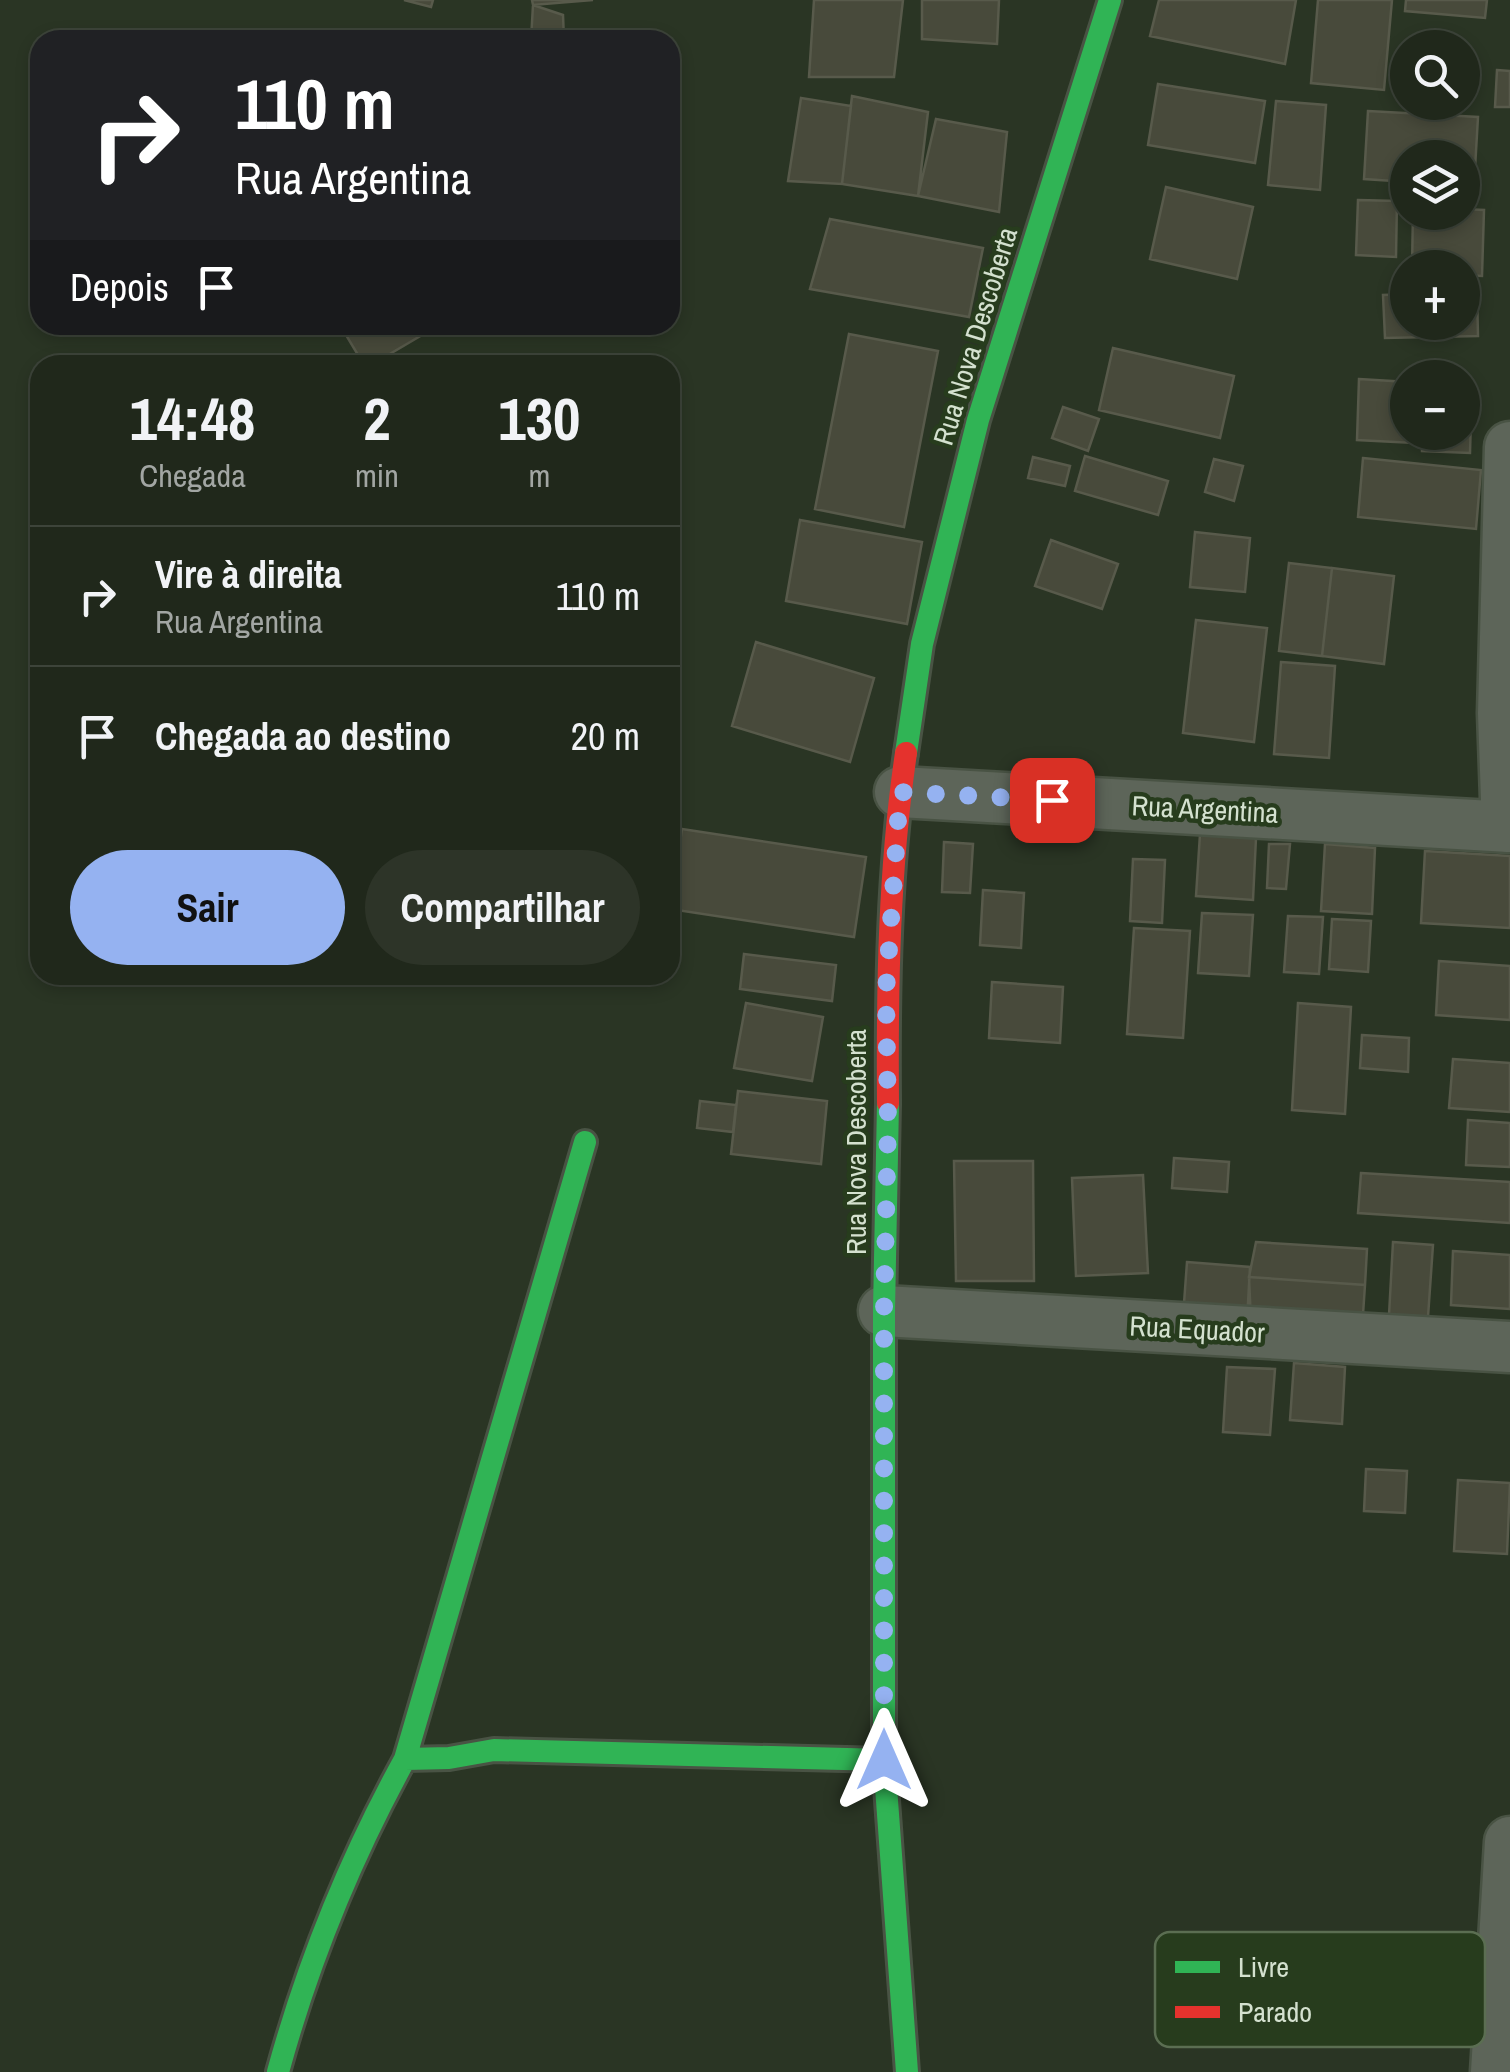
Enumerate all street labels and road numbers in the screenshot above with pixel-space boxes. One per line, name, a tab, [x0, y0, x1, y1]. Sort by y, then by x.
street label: Rua Nova Descoberta	[924, 222, 1026, 450]
street label: Rua Argentina	[1131, 786, 1280, 832]
street label: Rua Nova Descoberta	[837, 1029, 875, 1255]
street label: Rua Equador	[1128, 1306, 1266, 1352]

